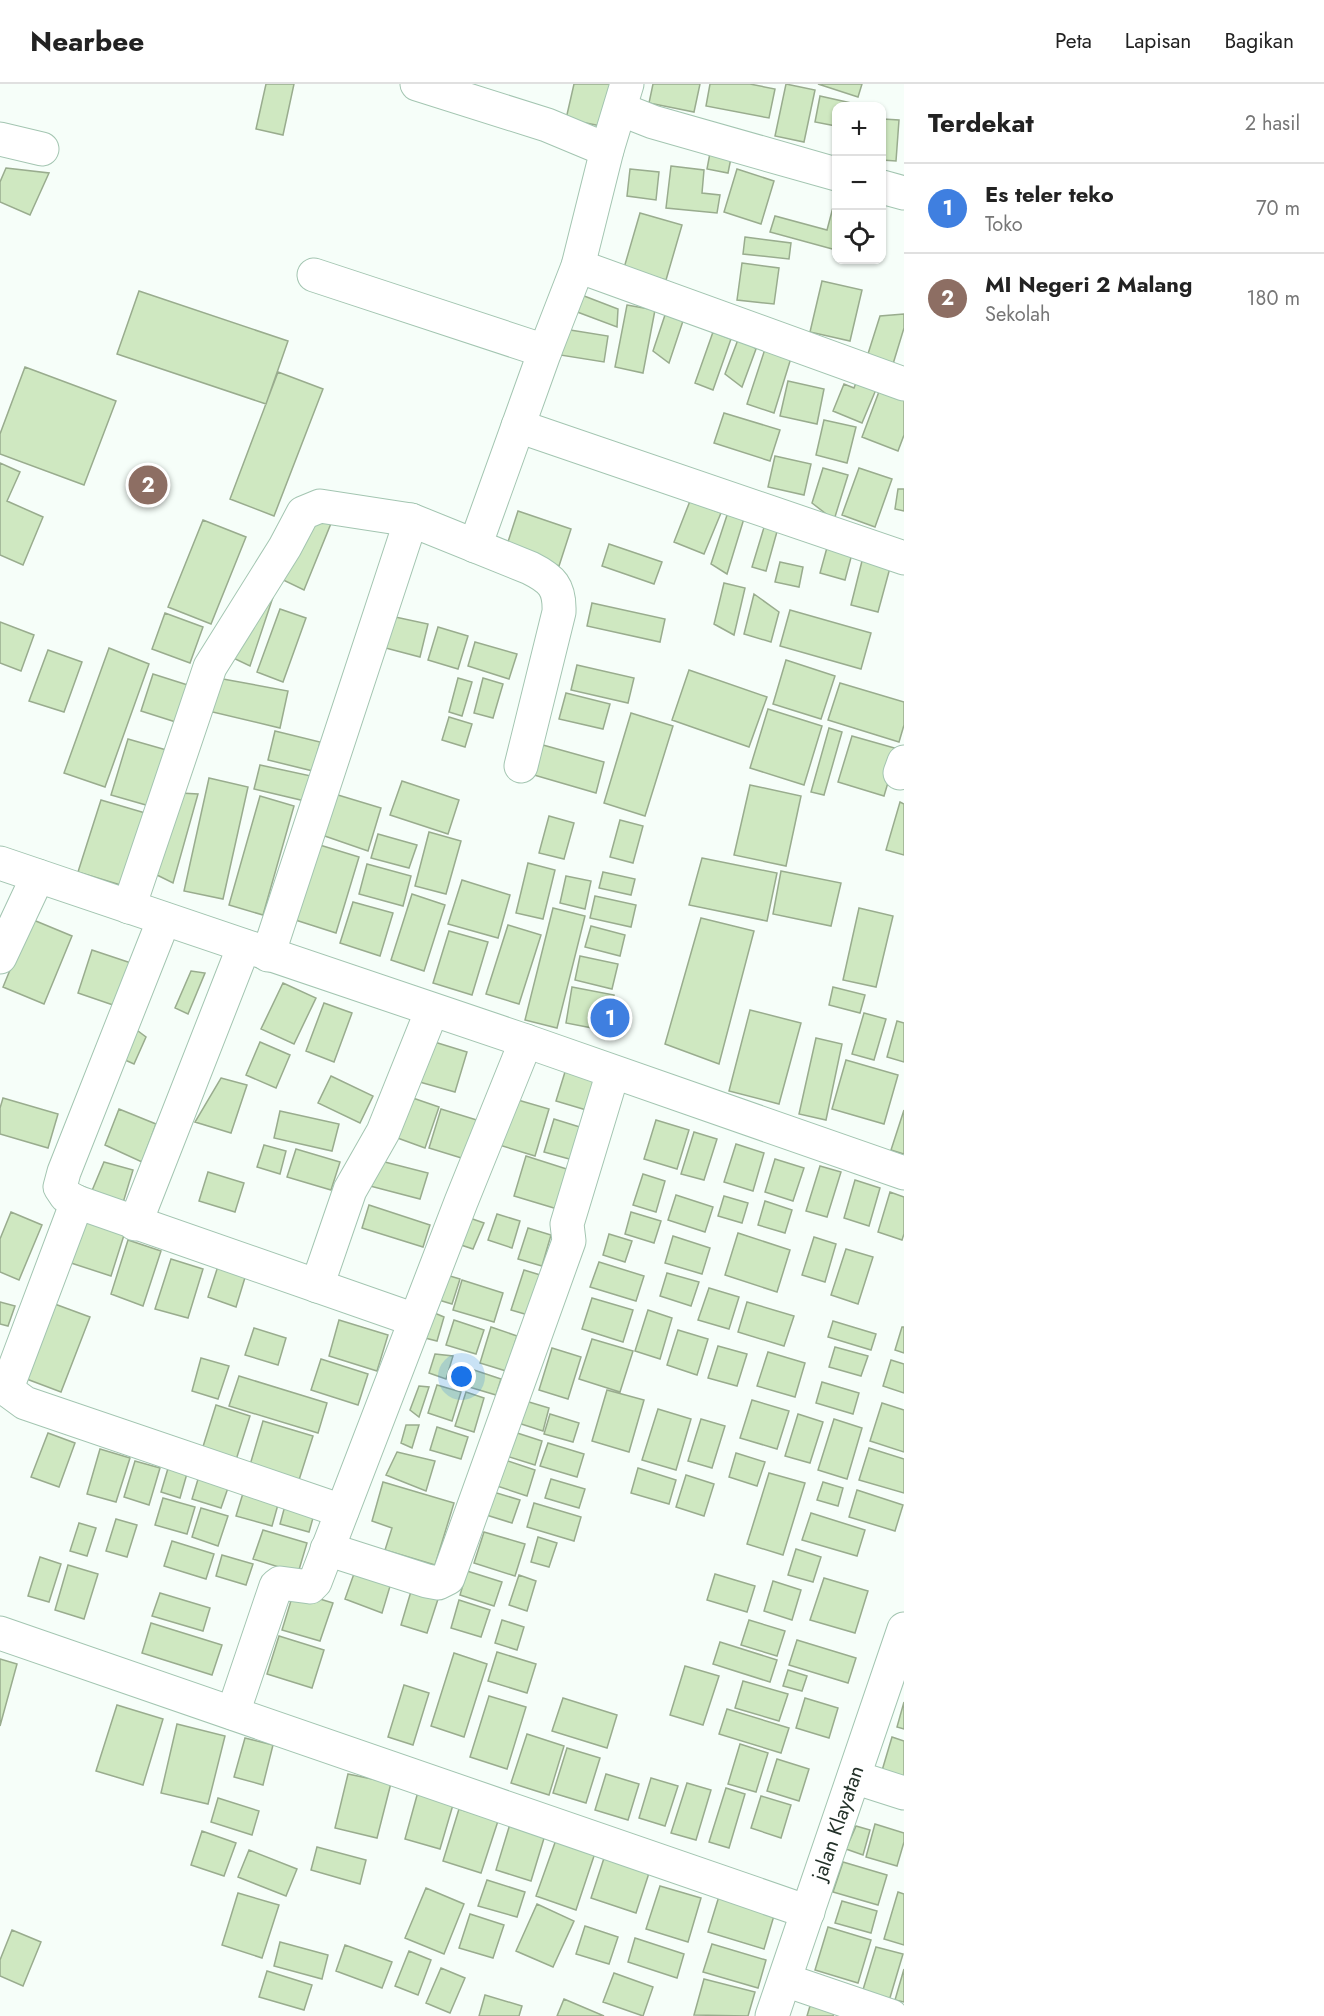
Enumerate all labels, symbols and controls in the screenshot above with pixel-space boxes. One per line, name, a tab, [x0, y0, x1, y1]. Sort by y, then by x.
text: Nearbee	[30, 21, 144, 62]
text: Peta	[1055, 26, 1092, 56]
text: Lapisan	[1125, 26, 1191, 56]
text: Bagikan	[1224, 26, 1294, 56]
map controls	[832, 102, 886, 264]
button: +	[832, 102, 886, 156]
text: Terdekat	[928, 104, 1034, 142]
text: 2 hasil	[1245, 109, 1300, 138]
button: −	[832, 156, 886, 210]
text: Es teler teko	[985, 178, 1114, 210]
text: 1	[942, 194, 953, 223]
text: 70 m	[1256, 194, 1300, 223]
button: locate	[832, 210, 886, 264]
text: Toko	[985, 210, 1023, 239]
text: MI Negeri 2 Malang	[985, 268, 1192, 300]
text: 2	[941, 284, 954, 313]
text: 180 m	[1246, 284, 1300, 313]
text: Sekolah	[985, 300, 1050, 329]
pin: 2	[128, 462, 168, 508]
pin: 1	[590, 996, 630, 1040]
your location	[447, 1362, 476, 1391]
street label: jalan Klayatan	[804, 1761, 871, 1886]

